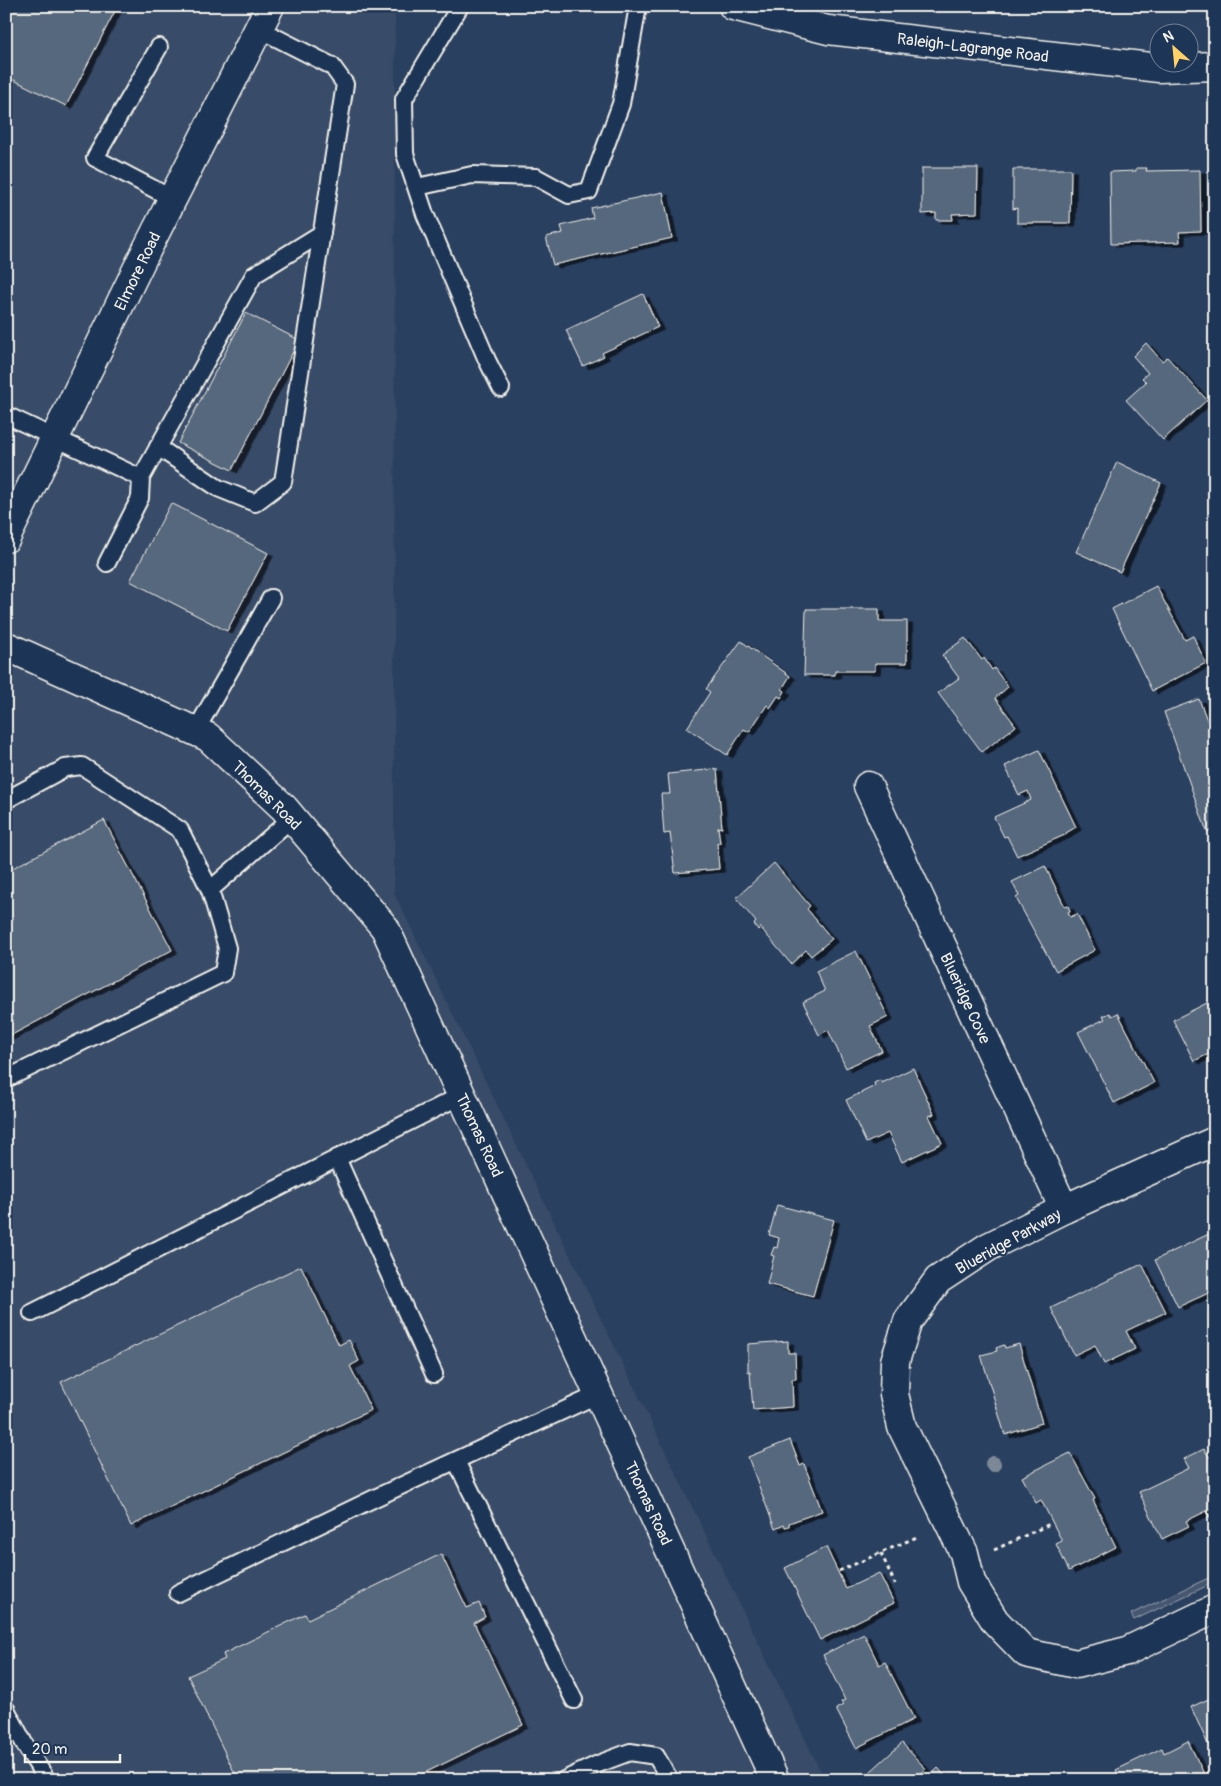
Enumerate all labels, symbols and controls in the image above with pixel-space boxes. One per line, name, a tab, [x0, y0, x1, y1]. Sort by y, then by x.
north arrow	[1148, 22, 1198, 72]
text: N	[1160, 27, 1176, 47]
street label: Raleigh-Lagrange Road	[896, 29, 1050, 67]
street label: Elmore Road	[110, 229, 165, 314]
street label: Thomas Road	[227, 757, 305, 835]
street label: Blueridge Cove	[935, 950, 995, 1047]
street label: Thomas Road	[451, 1090, 507, 1180]
street label: Blueridge Parkway	[952, 1205, 1065, 1279]
street label: Thomas Road	[620, 1458, 676, 1548]
scale bar	[25, 1731, 120, 1763]
text: 20 m	[32, 1740, 67, 1759]

